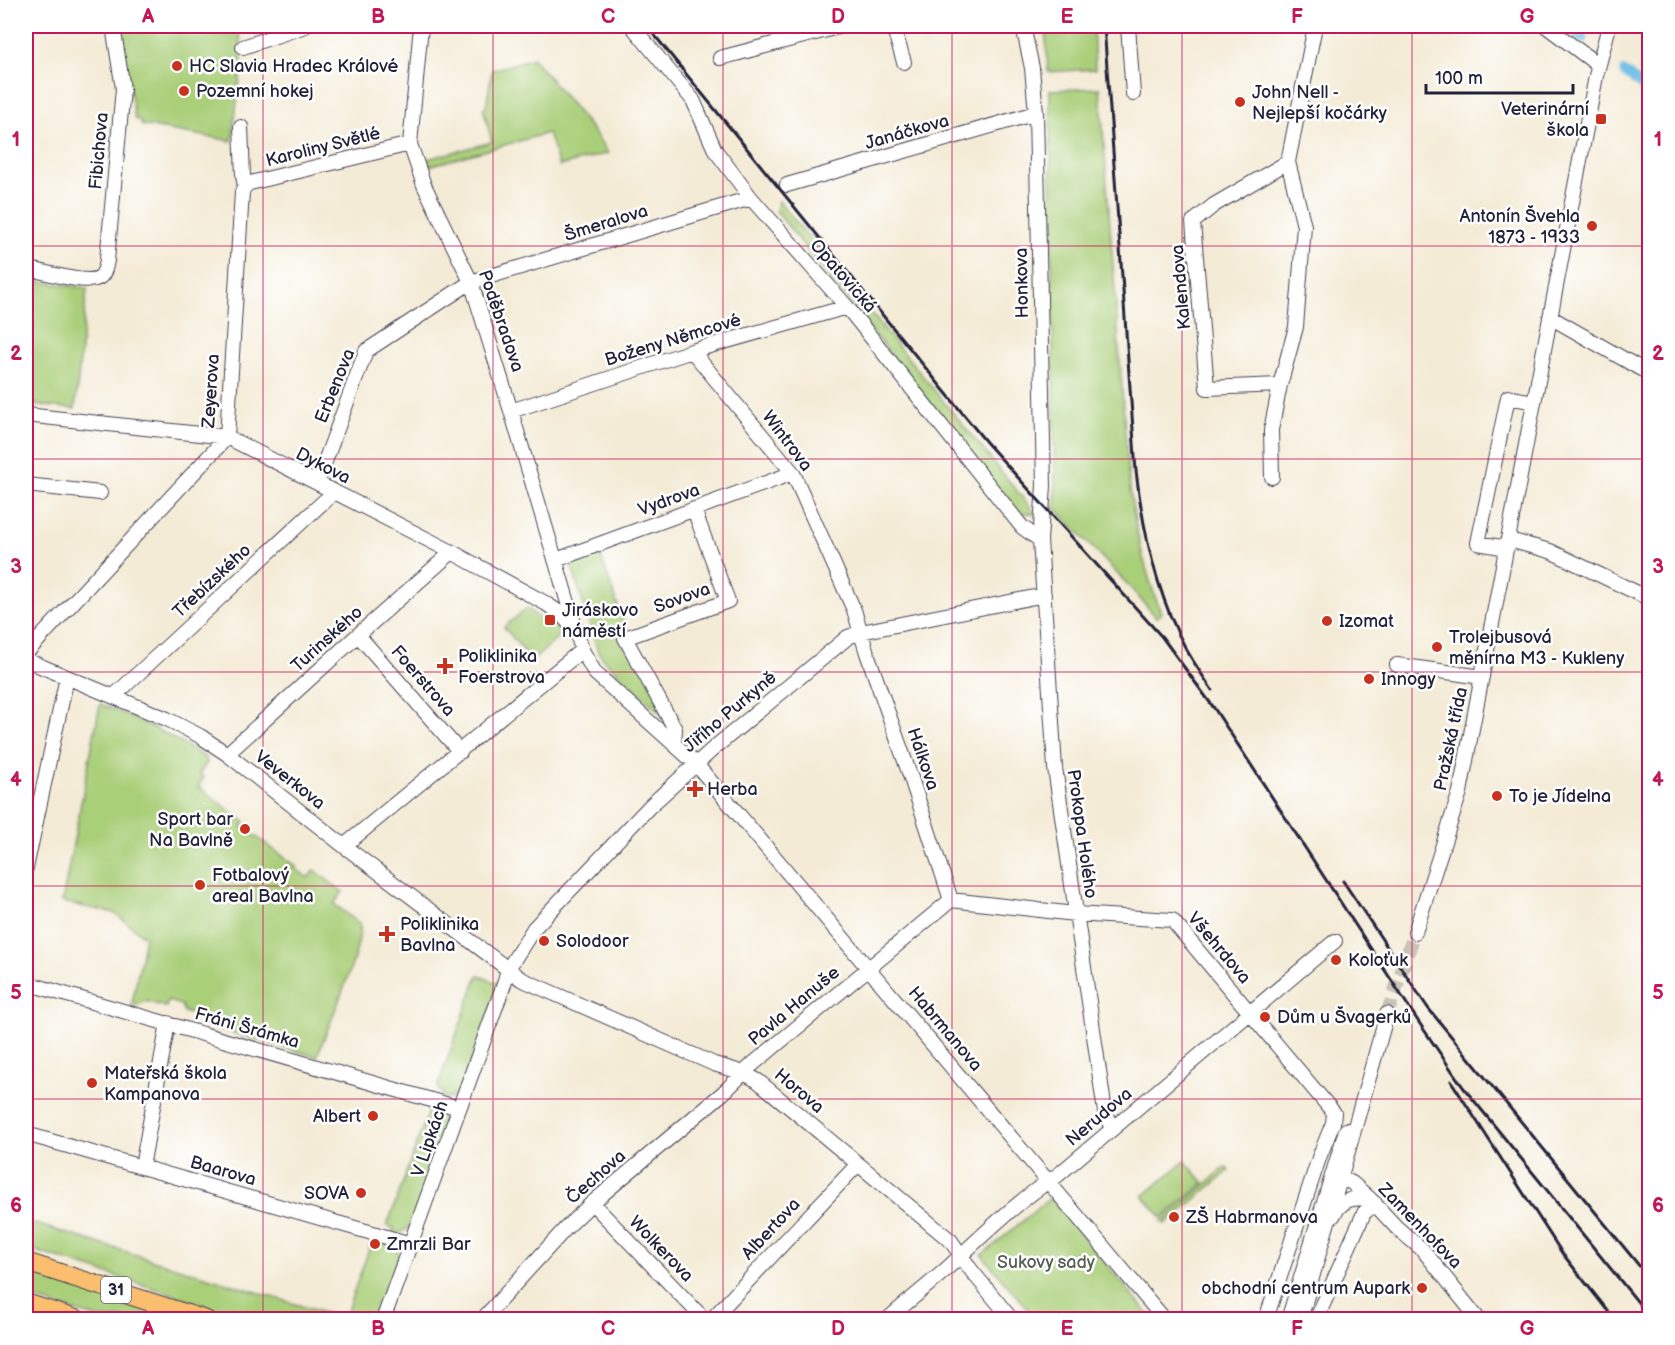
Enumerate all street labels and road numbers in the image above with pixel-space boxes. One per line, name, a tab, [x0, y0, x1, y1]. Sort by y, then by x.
street label: Janáčkova	[863, 110, 951, 154]
street label: Fibichova	[85, 111, 113, 191]
street label: Karoliny Světlé	[264, 123, 383, 171]
street label: Šmeralova	[561, 199, 650, 246]
street label: Opatovická	[805, 235, 881, 317]
street label: Kalendova	[1167, 244, 1195, 330]
street label: Honkova	[1011, 247, 1033, 319]
street label: Poděbradova	[474, 267, 528, 375]
street label: Boženy Němcové	[602, 309, 744, 371]
street label: Erbenova	[311, 346, 359, 426]
street label: Zeyerova	[198, 353, 224, 430]
street label: Wintrova	[757, 407, 817, 475]
street label: Dykova	[292, 443, 354, 489]
street label: Vydrova	[635, 479, 703, 521]
street label: Třebízského	[169, 540, 255, 622]
street label: Sovova	[651, 578, 713, 618]
street label: Turinského	[287, 601, 367, 677]
street label: Foerstrova	[387, 641, 459, 721]
street label: Jiřího Purkyně	[679, 667, 781, 757]
street label: Pražská třída	[1430, 685, 1472, 793]
street label: Hálkova	[903, 725, 943, 793]
street label: Veverkova	[251, 746, 329, 814]
street label: Prokopa Holého	[1063, 768, 1101, 900]
street label: Všehrdova	[1183, 908, 1255, 988]
street label: Pavla Hanuše	[744, 962, 844, 1050]
street label: Habrmanova	[904, 982, 986, 1076]
street label: Fráni Šrámka	[192, 1002, 302, 1053]
street label: Horova	[770, 1064, 828, 1118]
street label: Nerudova	[1062, 1083, 1136, 1151]
street label: V Lipkách	[407, 1098, 453, 1180]
street label: Čechova	[561, 1144, 630, 1208]
street label: Baarova	[188, 1152, 258, 1190]
street label: Zamenhofova	[1373, 1178, 1466, 1273]
street label: Albertova	[737, 1194, 805, 1264]
street label: Wolkerova	[624, 1212, 698, 1286]
road number: 31	[101, 1277, 131, 1303]

